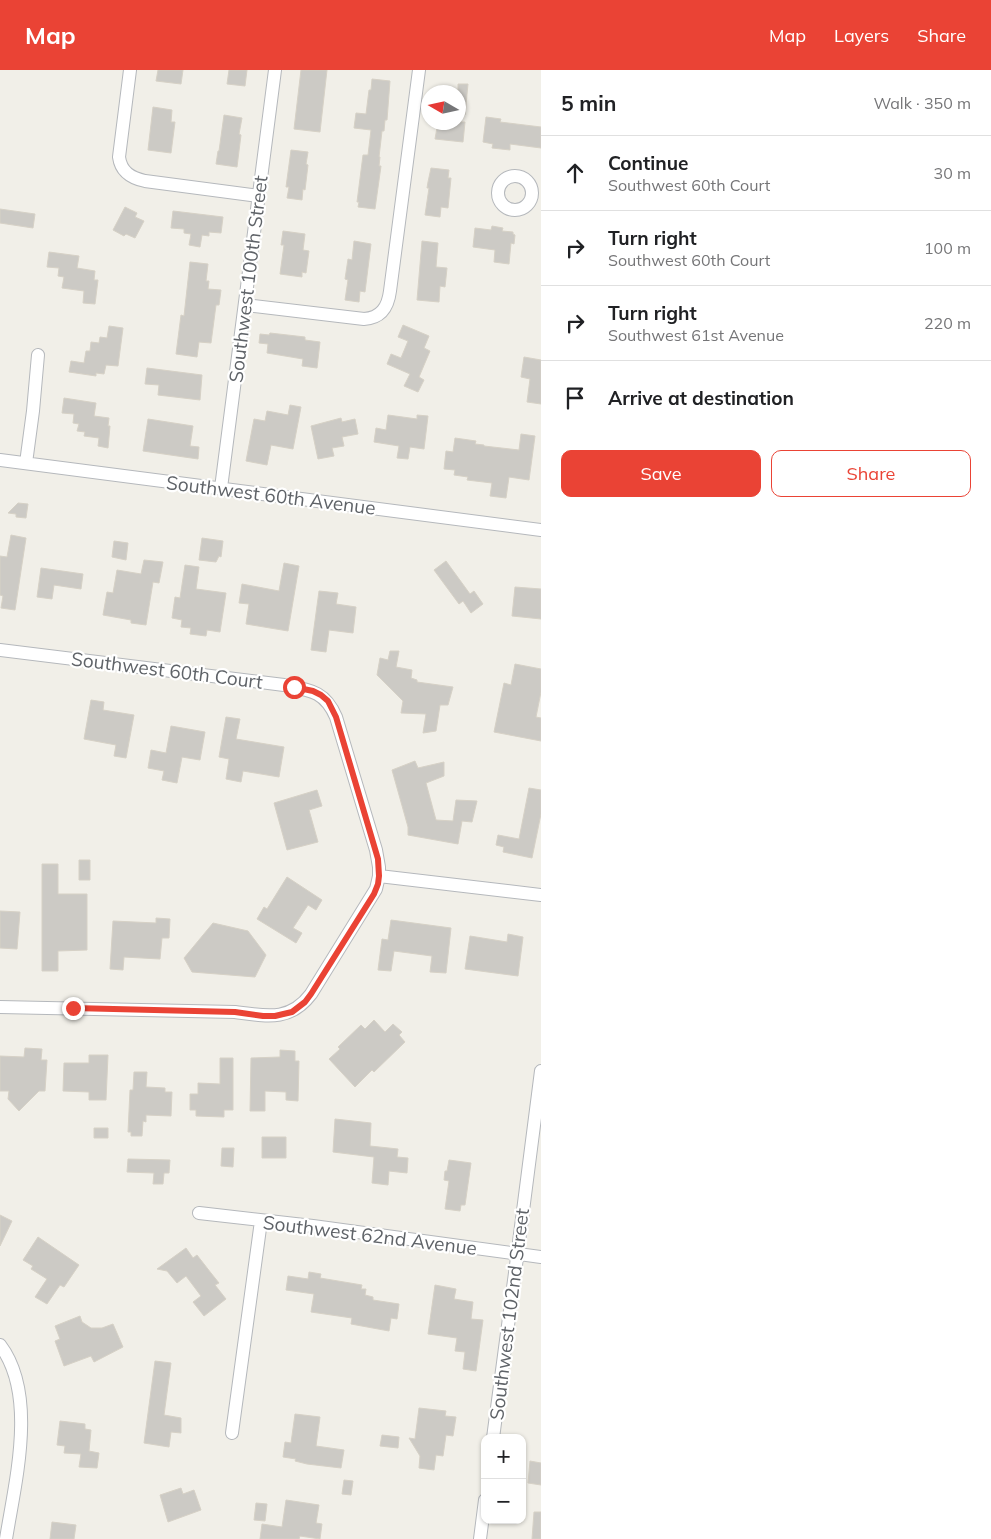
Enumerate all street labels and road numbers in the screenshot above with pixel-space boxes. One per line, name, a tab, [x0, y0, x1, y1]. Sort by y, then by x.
street label: Southwest 100th Street	[223, 174, 273, 384]
street label: Southwest 60th Avenue	[165, 470, 377, 520]
street label: Southwest 60th Court	[70, 646, 264, 694]
street label: Southwest 102nd Street	[484, 1206, 534, 1421]
street label: Southwest 62nd Avenue	[262, 1210, 478, 1260]

